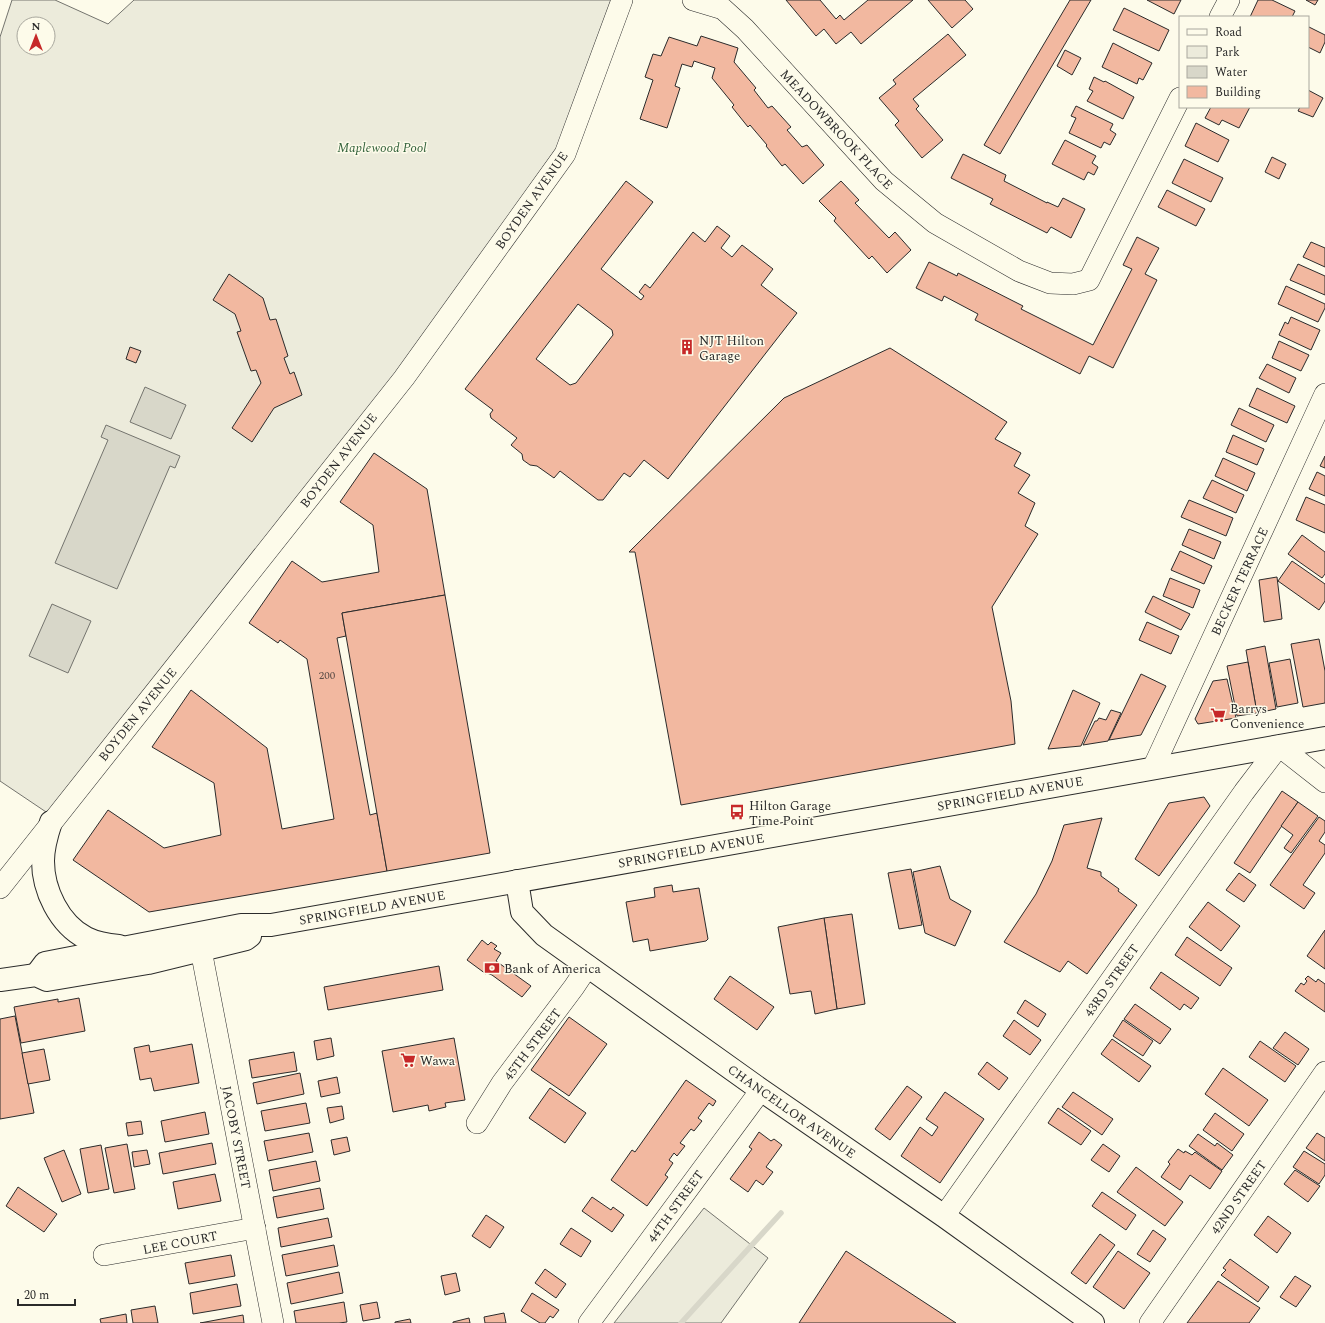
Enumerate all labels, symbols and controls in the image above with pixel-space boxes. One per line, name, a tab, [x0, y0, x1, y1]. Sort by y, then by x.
north arrow	[16, 16, 56, 56]
legend	[1179, 16, 1309, 108]
text: N	[32, 18, 41, 35]
text: Road	[1215, 23, 1242, 42]
text: Park	[1215, 43, 1240, 62]
text: Water	[1215, 63, 1247, 82]
street label: MEADOWBROOK PLACE	[775, 65, 898, 194]
text: Building	[1215, 83, 1261, 102]
park label: Maplewood Pool	[337, 138, 427, 158]
street label: BOYDEN AVENUE	[490, 147, 573, 254]
place label: NJT Hilton Garage	[699, 331, 765, 366]
building icon: NJT Hilton Garage	[678, 338, 696, 356]
street label: BOYDEN AVENUE	[295, 409, 382, 512]
street label: BECKER TERRACE	[1206, 524, 1274, 639]
street label: BOYDEN AVENUE	[94, 663, 182, 766]
house number: 200	[319, 667, 336, 684]
place label: Barrys Convenience	[1230, 699, 1304, 734]
supermarket icon: Barrys Convenience	[1209, 706, 1227, 724]
street label: SPRINGFIELD AVENUE	[936, 771, 1085, 817]
place label: Hilton Garage Time Point	[749, 796, 831, 831]
bus stop icon: Hilton Garage Time Point	[728, 803, 746, 821]
street label: SPRINGFIELD AVENUE	[617, 828, 766, 874]
street label: SPRINGFIELD AVENUE	[298, 885, 447, 931]
street label: 43RD STREET	[1079, 940, 1144, 1021]
bank icon: Bank of America	[483, 959, 501, 977]
place label: Bank of America	[504, 959, 601, 979]
street label: 45TH STREET	[499, 1004, 567, 1085]
supermarket icon: Wawa	[399, 1051, 417, 1069]
place label: Wawa	[420, 1051, 456, 1071]
street label: CHANCELLOR AVENUE	[723, 1060, 860, 1164]
street label: JACOBY STREET	[216, 1084, 256, 1191]
street label: 42ND STREET	[1206, 1156, 1272, 1239]
street label: 44TH STREET	[643, 1166, 709, 1247]
street label: LEE COURT	[141, 1226, 220, 1260]
scale bar	[18, 1281, 75, 1307]
text: 20 m	[24, 1286, 49, 1305]

